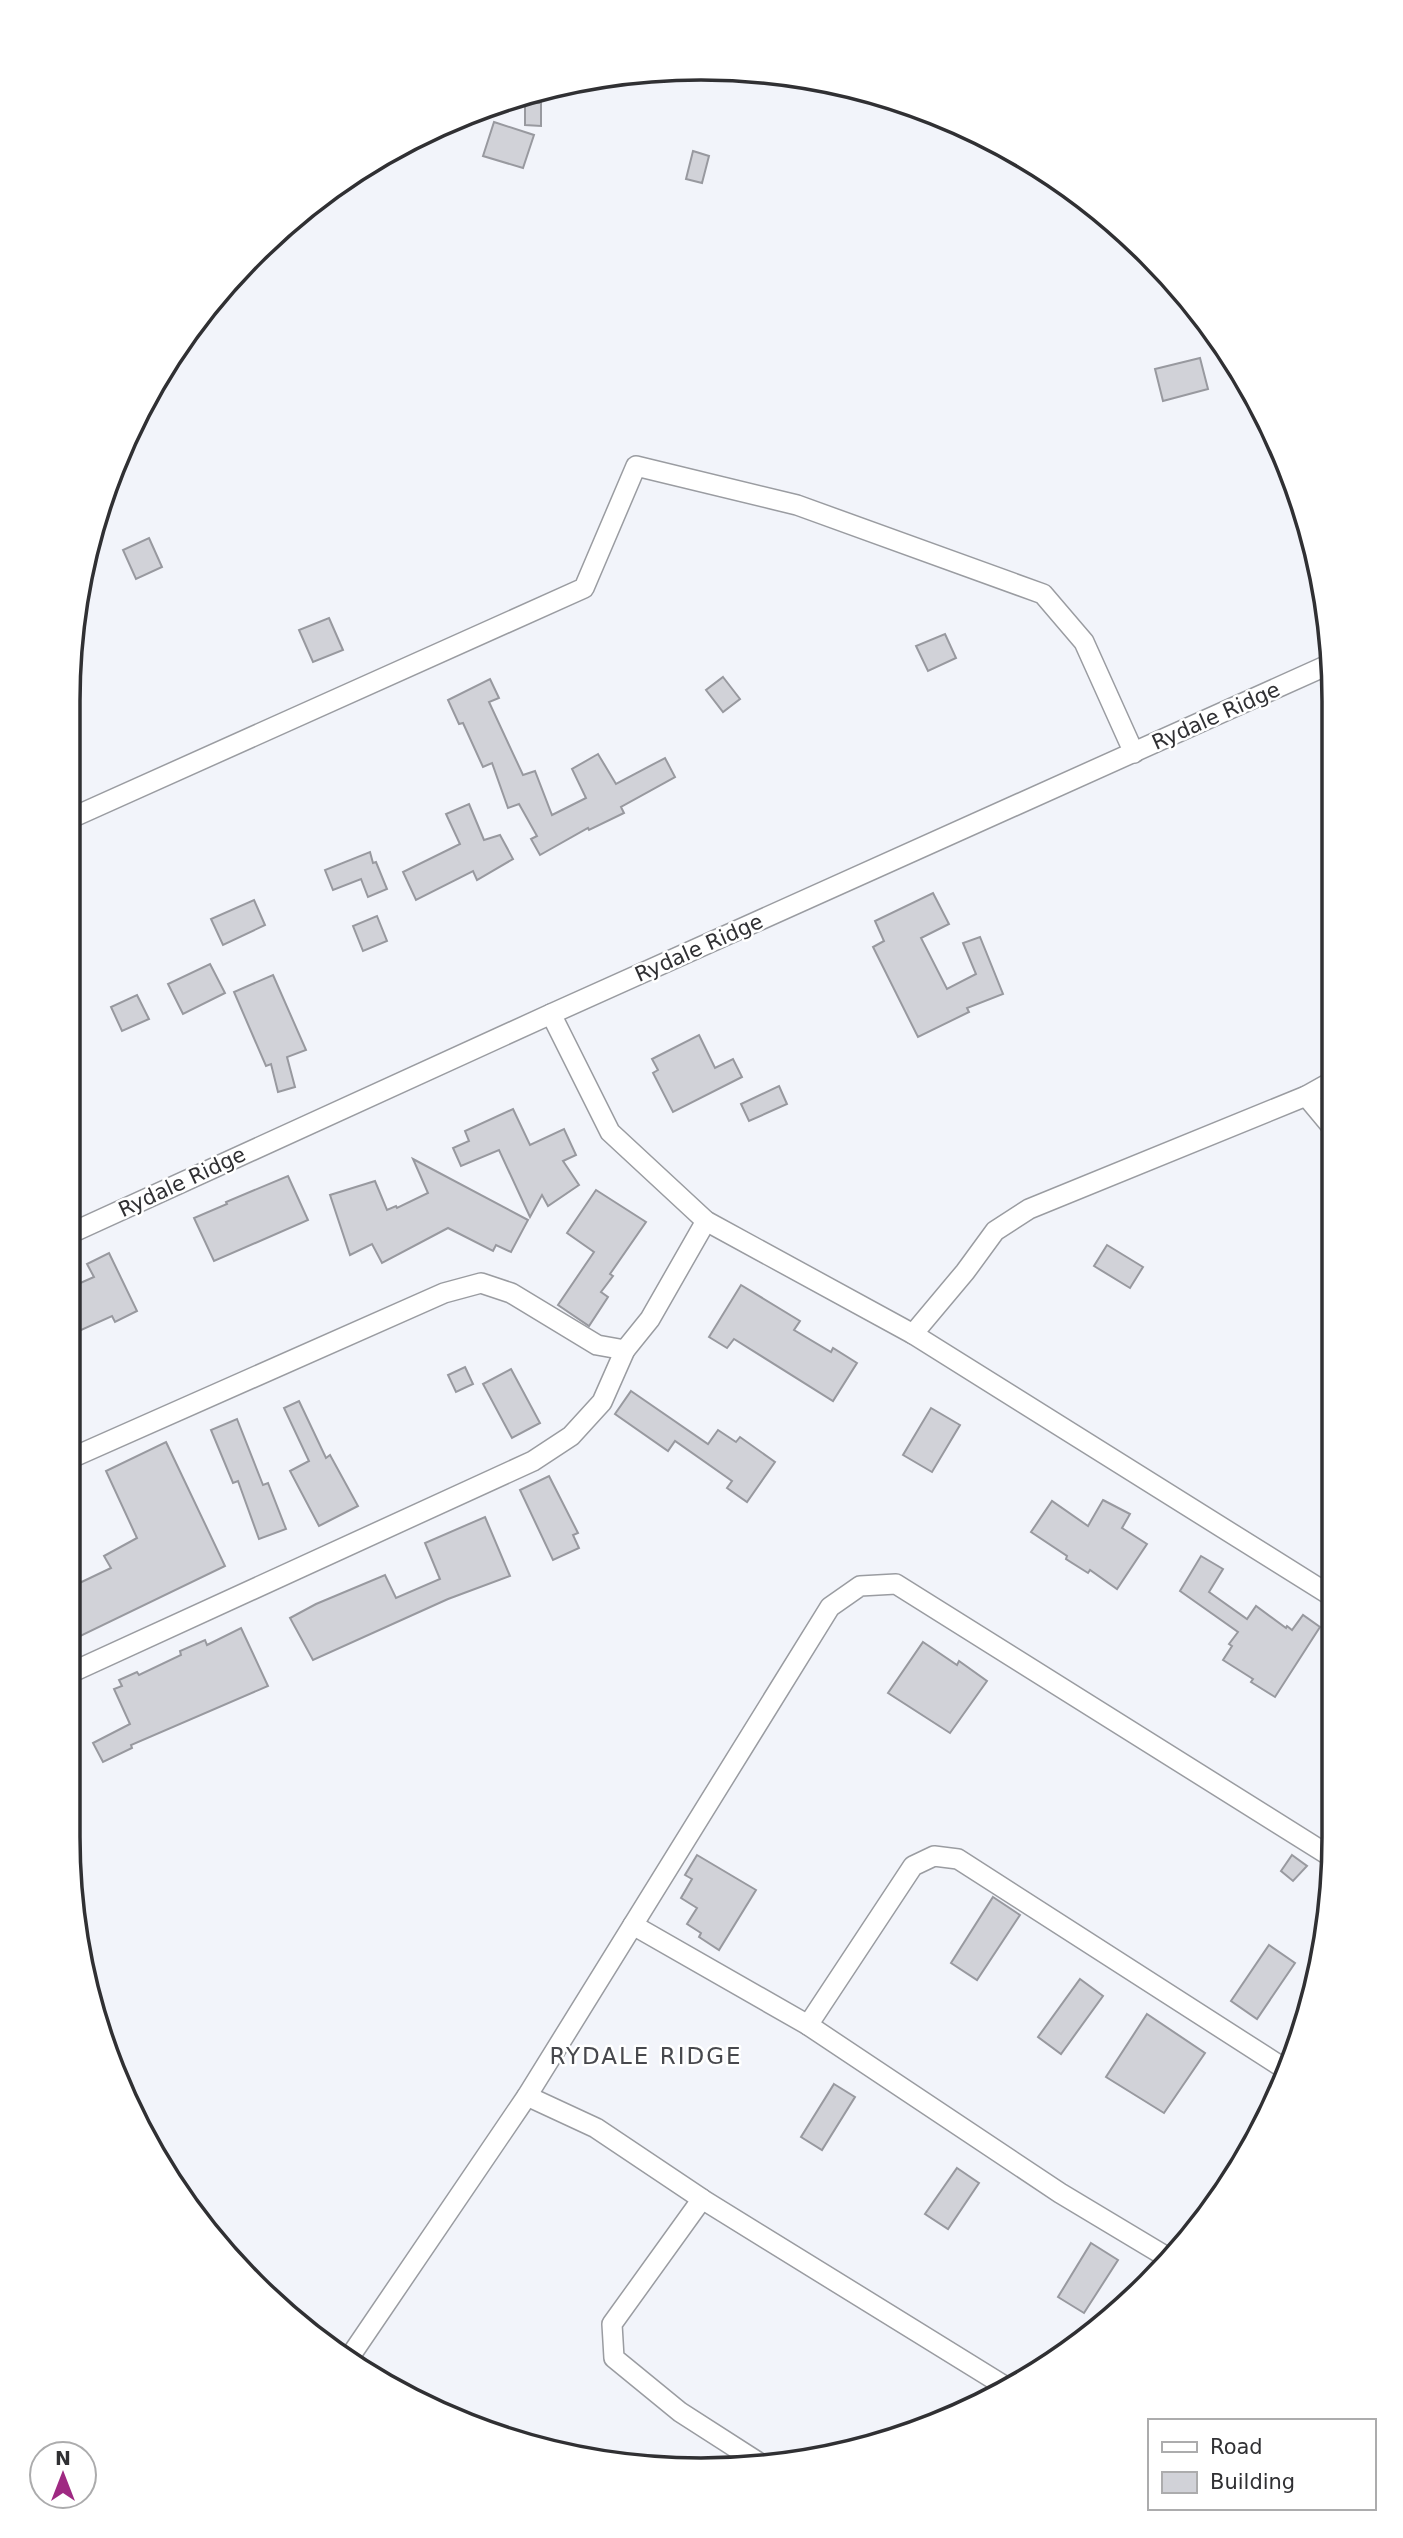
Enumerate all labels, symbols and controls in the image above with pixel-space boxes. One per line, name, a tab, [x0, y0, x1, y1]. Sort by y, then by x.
street label: Rydale Ridge	[1148, 677, 1284, 755]
street label: Rydale Ridge	[631, 909, 767, 987]
street label: Rydale Ridge	[115, 1142, 249, 1222]
district label: RYDALE RIDGE	[549, 2043, 743, 2069]
legend	[1148, 2419, 1375, 2510]
text: Road	[1210, 2435, 1263, 2459]
north arrow	[28, 2440, 98, 2510]
text: N	[55, 2447, 71, 2469]
text: Building	[1210, 2470, 1295, 2494]

